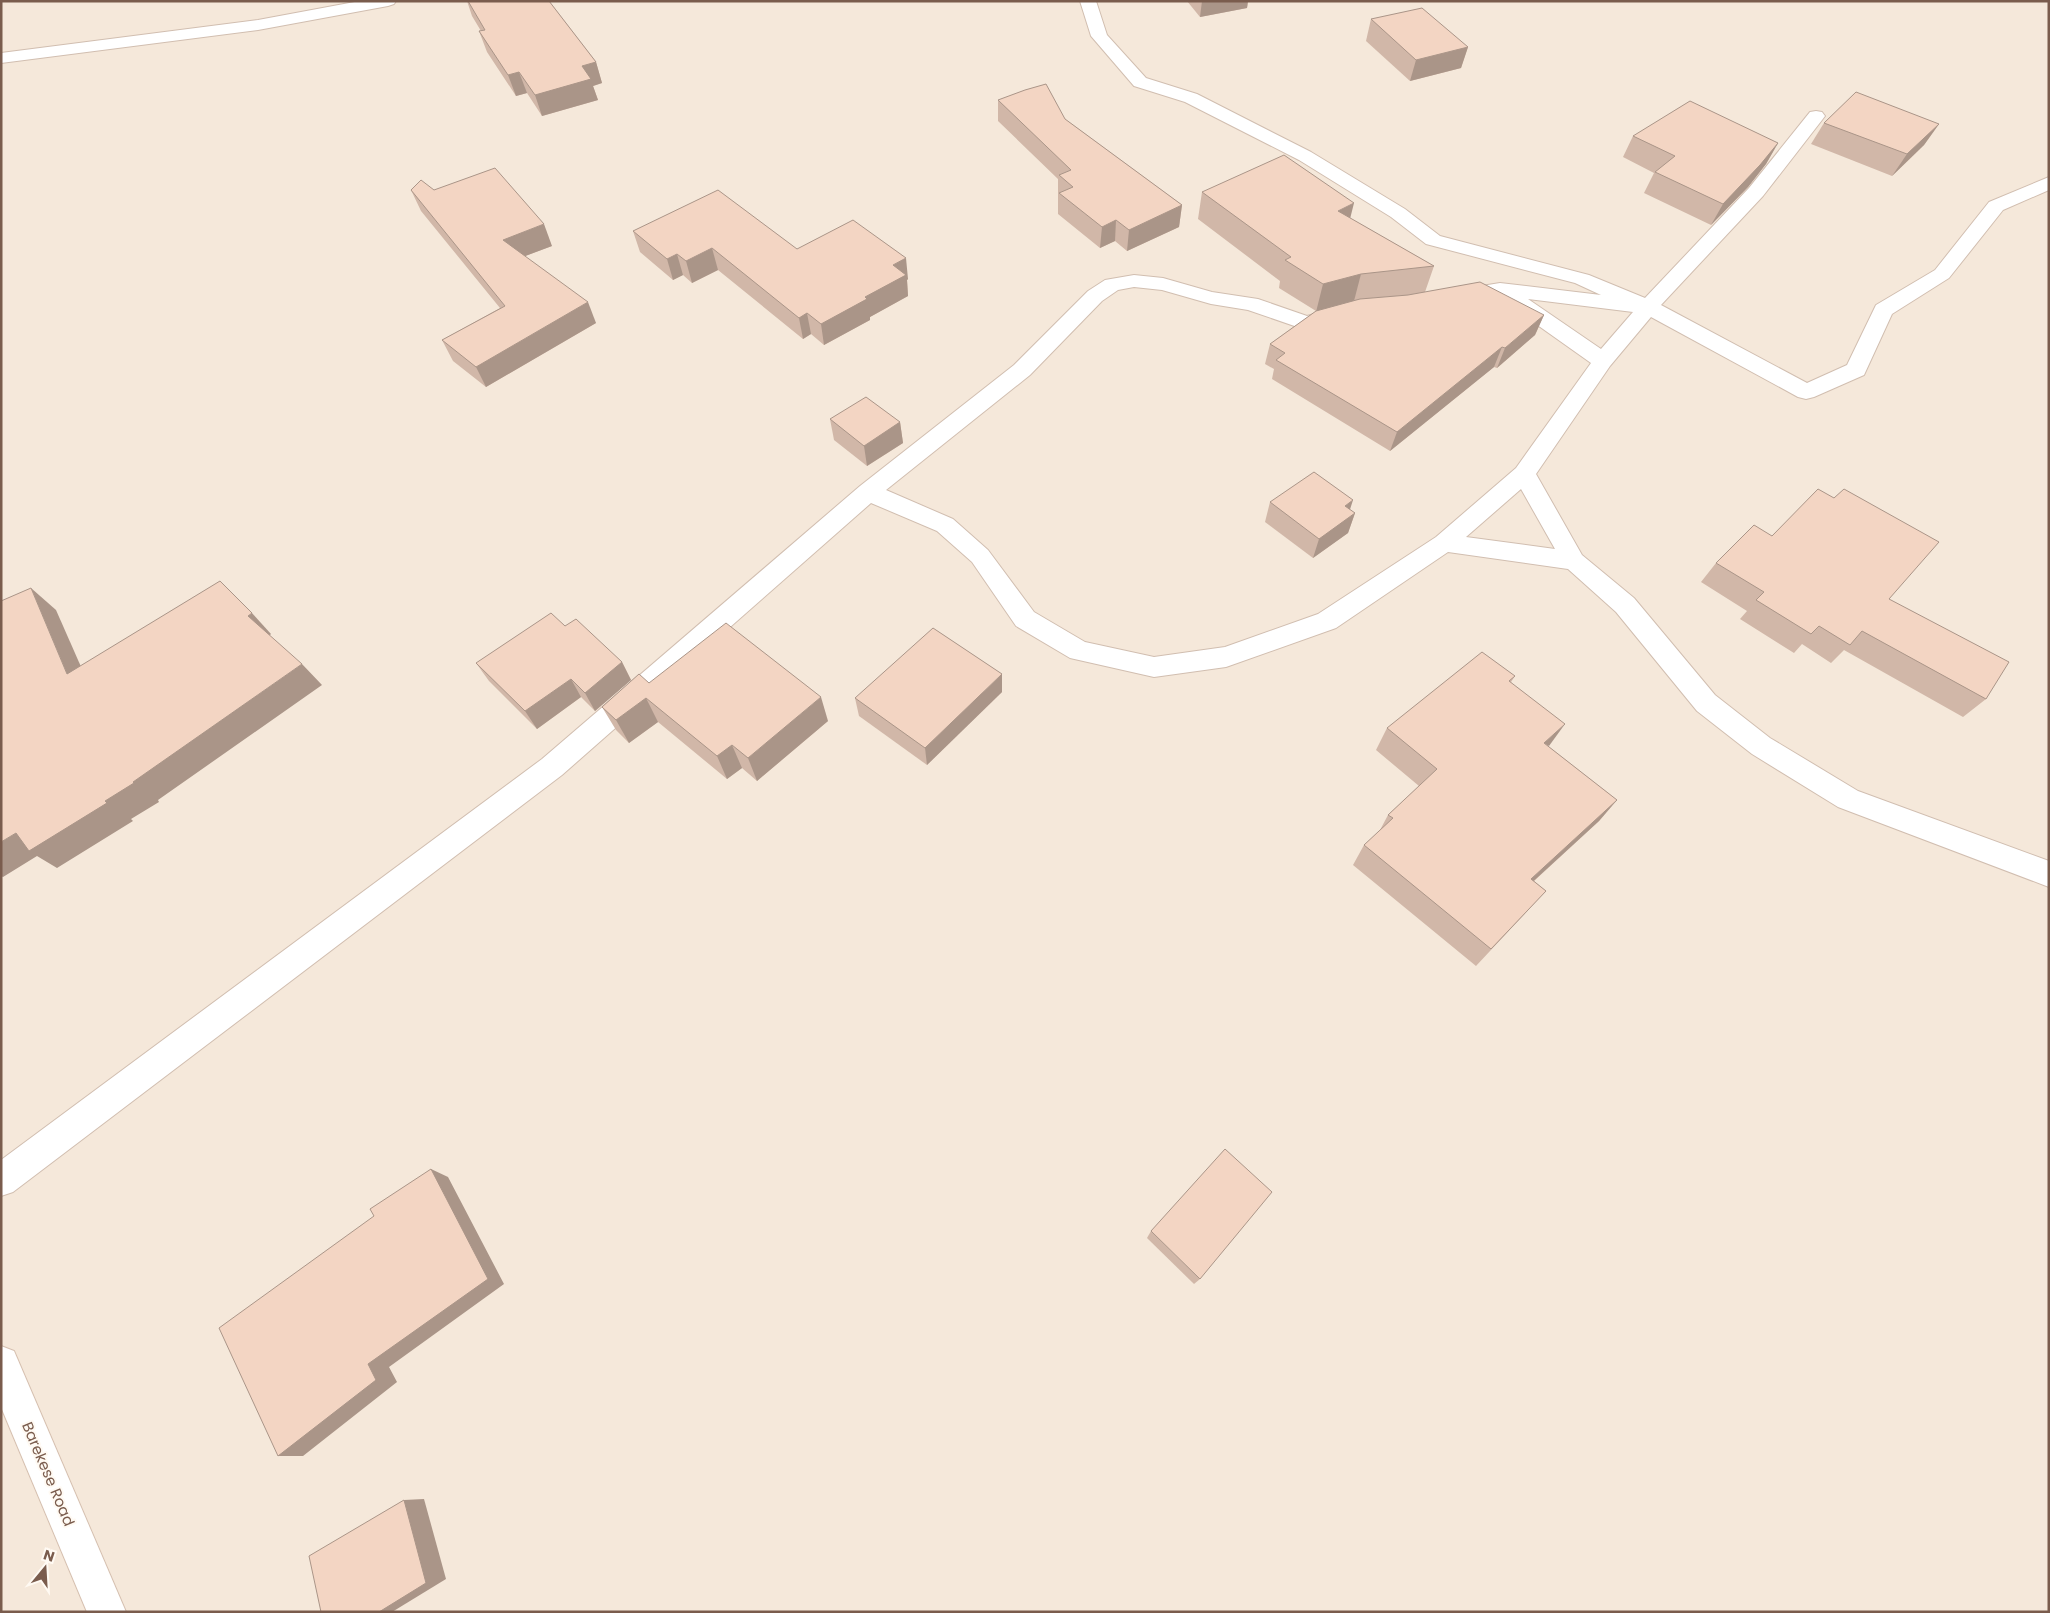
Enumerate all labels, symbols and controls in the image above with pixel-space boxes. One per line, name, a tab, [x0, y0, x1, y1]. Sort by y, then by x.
street label: Barekese Road	[17, 1418, 80, 1529]
north arrow	[20, 1543, 70, 1593]
text: N	[41, 1544, 57, 1567]

